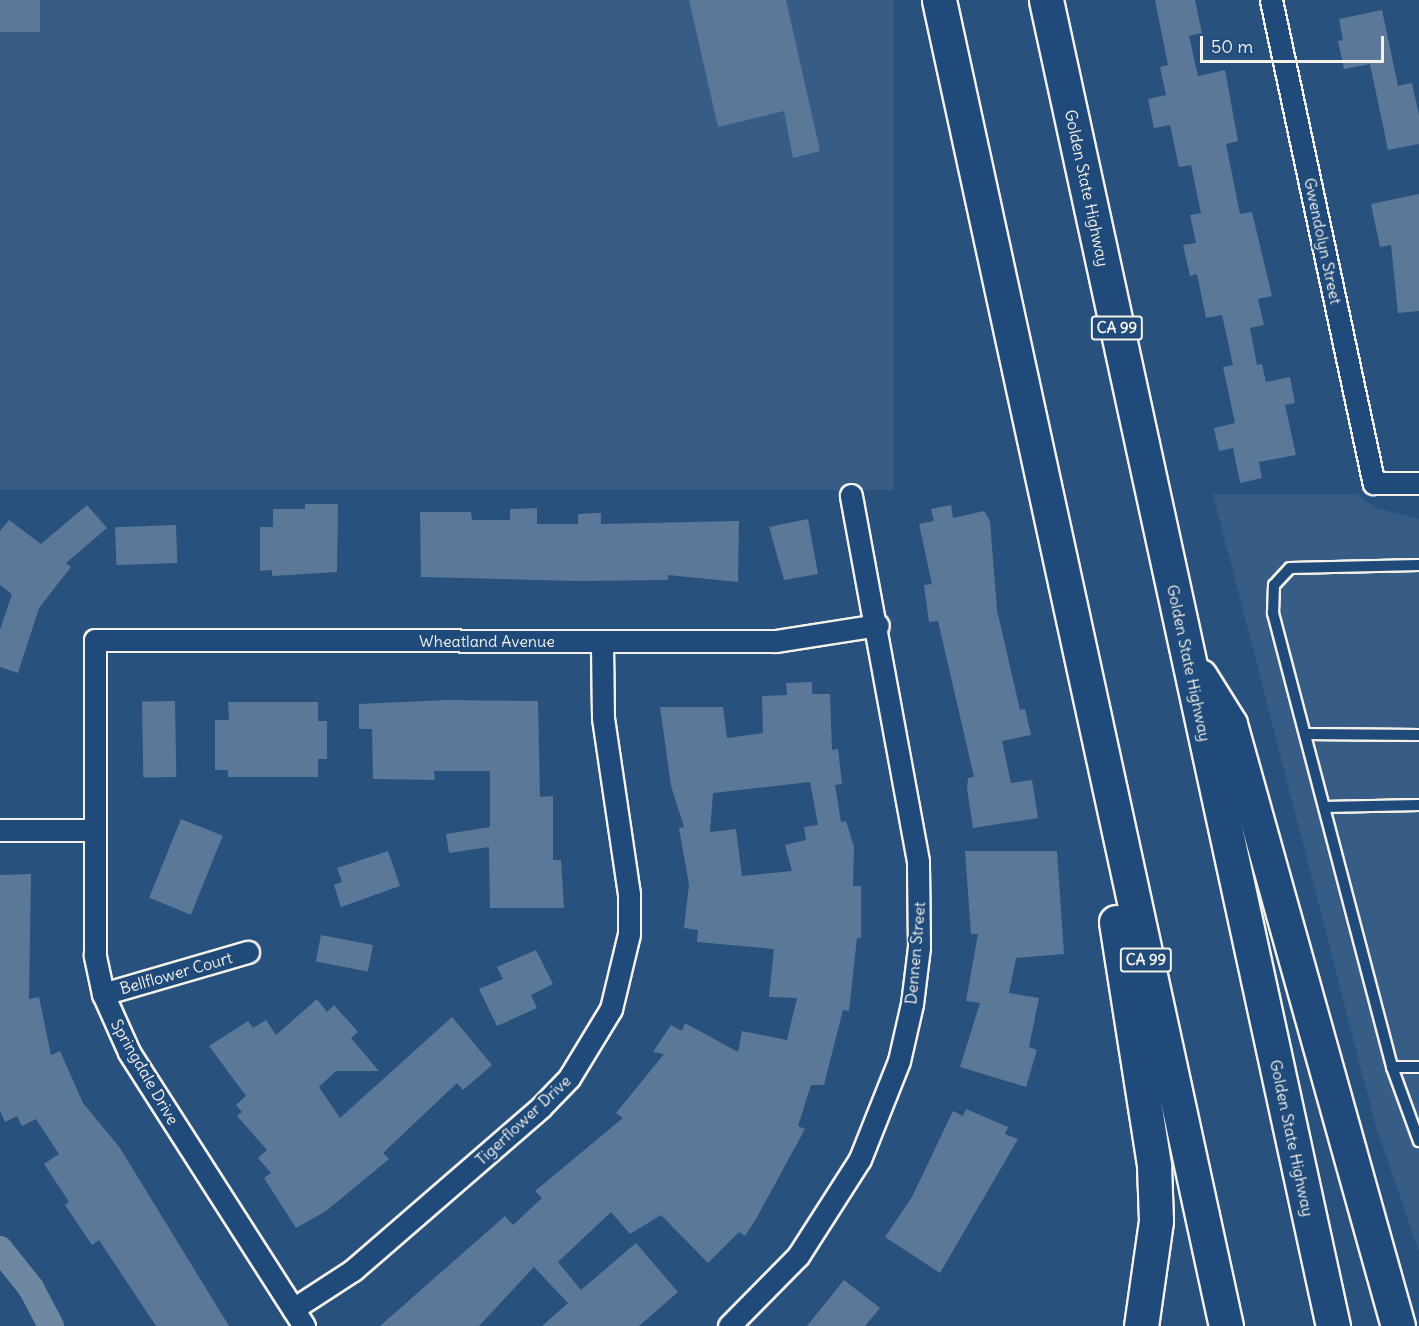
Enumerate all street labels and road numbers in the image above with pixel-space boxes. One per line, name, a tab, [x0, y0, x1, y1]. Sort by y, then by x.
street label: Golden State Highway	[1061, 108, 1113, 268]
street label: Gwendolyn Street	[1300, 176, 1346, 306]
road number: CA 99	[1090, 316, 1144, 340]
street label: Golden State Highway	[1163, 583, 1215, 743]
street label: Wheatland Avenue	[419, 631, 555, 651]
street label: Dennen Street	[901, 901, 929, 1005]
street label: Bellflower Court	[117, 948, 235, 998]
road number: CA 99	[1119, 948, 1173, 972]
street label: Springdale Drive	[107, 1016, 183, 1128]
street label: Golden State Highway	[1266, 1058, 1318, 1218]
street label: Tigerflower Drive	[471, 1071, 575, 1169]

